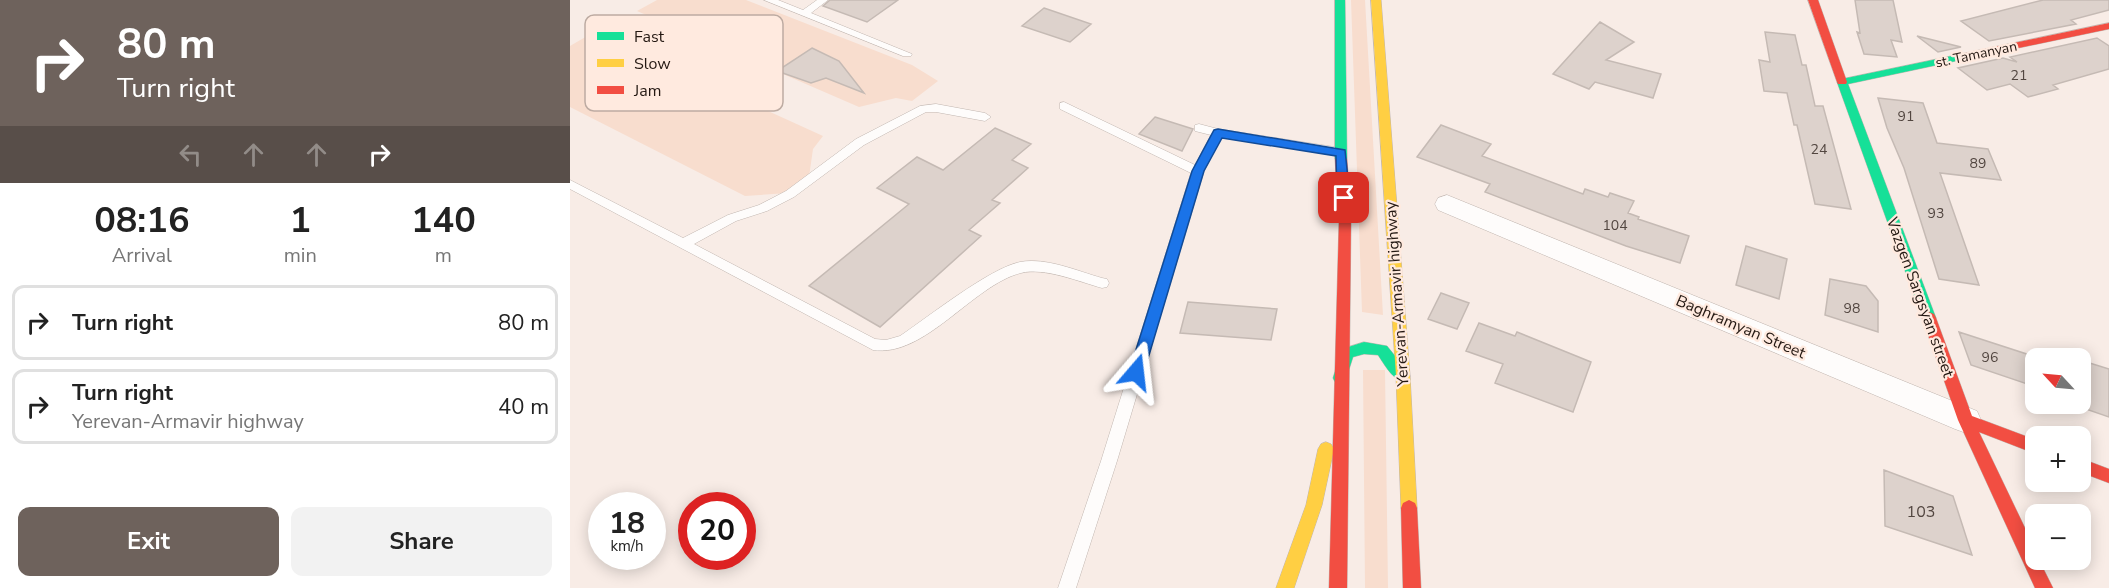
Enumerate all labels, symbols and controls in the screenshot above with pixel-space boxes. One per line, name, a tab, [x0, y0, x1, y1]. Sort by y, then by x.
legend	[585, 15, 783, 111]
text: 80 m	[117, 16, 216, 73]
icon: right	[18, 24, 96, 102]
text: Fast	[634, 26, 665, 48]
street label: st. Tamanyan	[1934, 37, 2019, 72]
text: Slow	[634, 53, 671, 75]
house number: 21	[2011, 66, 2027, 85]
text: Turn right	[117, 70, 235, 107]
text: Jam	[633, 80, 661, 102]
house number: 91	[1898, 107, 1914, 126]
icon: left	[174, 138, 207, 171]
icon: ahead	[237, 138, 270, 171]
icon: ahead	[300, 138, 333, 171]
icon: right	[363, 138, 396, 171]
house number: 24	[1811, 140, 1827, 159]
house number: 89	[1970, 154, 1986, 173]
pin	[1318, 172, 1369, 223]
icon: arrive	[1327, 181, 1360, 214]
text: 08:16	[94, 196, 190, 245]
text: 1	[289, 196, 311, 245]
text: 140	[411, 196, 476, 245]
street label: Yerevan-Armavir highway	[1380, 200, 1415, 388]
house number: 93	[1928, 204, 1944, 223]
street label: Vazgen Sargsyan street	[1880, 213, 1959, 381]
house number: 104	[1602, 216, 1628, 235]
text: Arrival	[112, 242, 172, 269]
text: min	[284, 242, 317, 269]
text: m	[435, 242, 452, 269]
street label: Baghramyan Street	[1672, 290, 1809, 364]
house number: 98	[1844, 299, 1860, 318]
icon: right	[21, 306, 54, 339]
text: Turn right	[72, 308, 173, 338]
text: 80 m	[498, 308, 549, 338]
position arrow	[1104, 340, 1168, 404]
house number: 96	[1982, 348, 1998, 367]
north arrow	[2025, 348, 2091, 414]
map controls	[2025, 348, 2091, 570]
text: Turn right	[72, 378, 173, 408]
icon: right	[21, 390, 54, 423]
text: 40 m	[498, 392, 549, 422]
text: Yerevan-Armavir highway	[72, 408, 304, 435]
button: +	[2025, 426, 2091, 492]
speed limit sign: 20	[678, 492, 756, 570]
house number: 103	[1907, 501, 1935, 523]
text: 18	[609, 503, 645, 544]
button: −	[2025, 504, 2091, 570]
button: Exit	[18, 507, 279, 576]
button: Share	[291, 507, 552, 576]
text: km/h	[610, 536, 644, 556]

